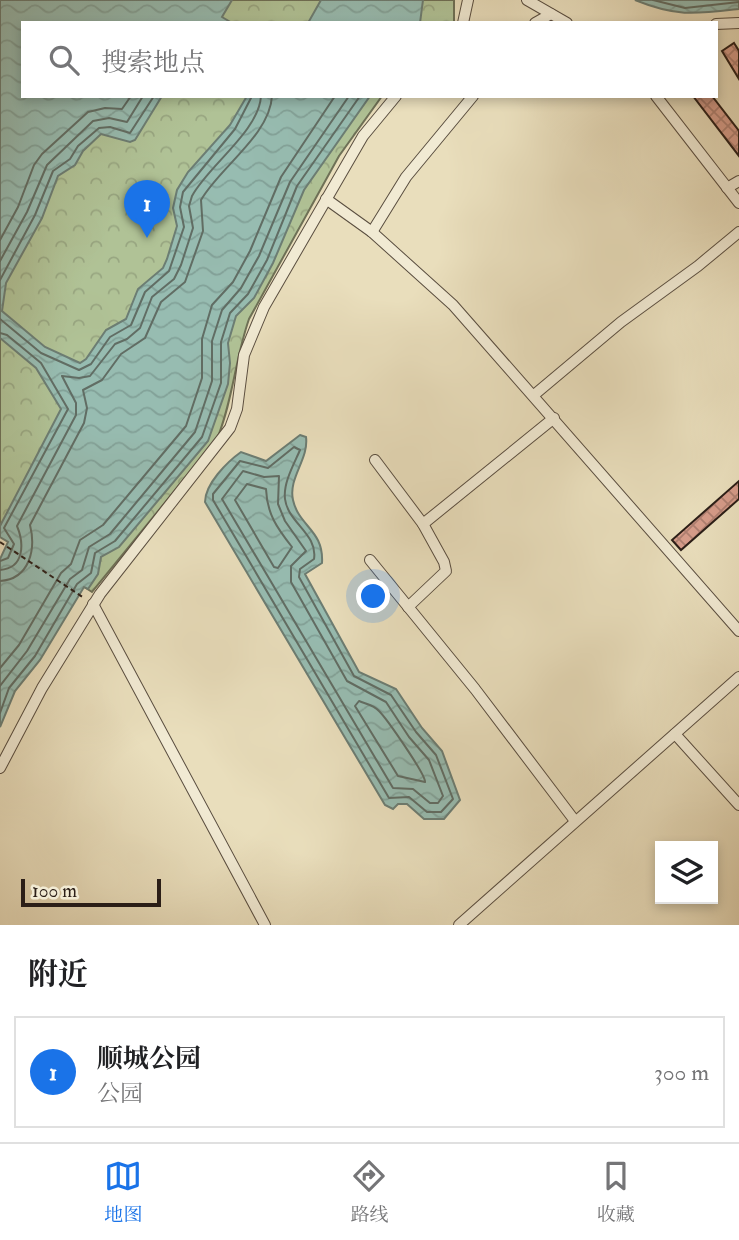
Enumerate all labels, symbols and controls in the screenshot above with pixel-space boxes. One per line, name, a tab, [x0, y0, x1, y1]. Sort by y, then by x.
search box	[21, 21, 718, 98]
icon: search	[45, 41, 83, 79]
text: 搜索地点	[101, 47, 205, 79]
pin: 1	[124, 180, 170, 238]
your location	[356, 579, 390, 613]
map controls	[655, 841, 718, 904]
button: layers	[655, 841, 718, 904]
scale bar	[21, 876, 161, 908]
text: 100 m	[32, 879, 77, 903]
text: 附近	[28, 956, 88, 993]
text: 顺城公园	[97, 1043, 201, 1075]
text: 1	[49, 1058, 57, 1087]
text: 300 m	[654, 1058, 709, 1087]
text: 公园	[97, 1079, 143, 1108]
tab: 地图	[104, 1157, 142, 1227]
tab: 路线	[350, 1157, 389, 1227]
tab: 收藏	[597, 1157, 635, 1227]

